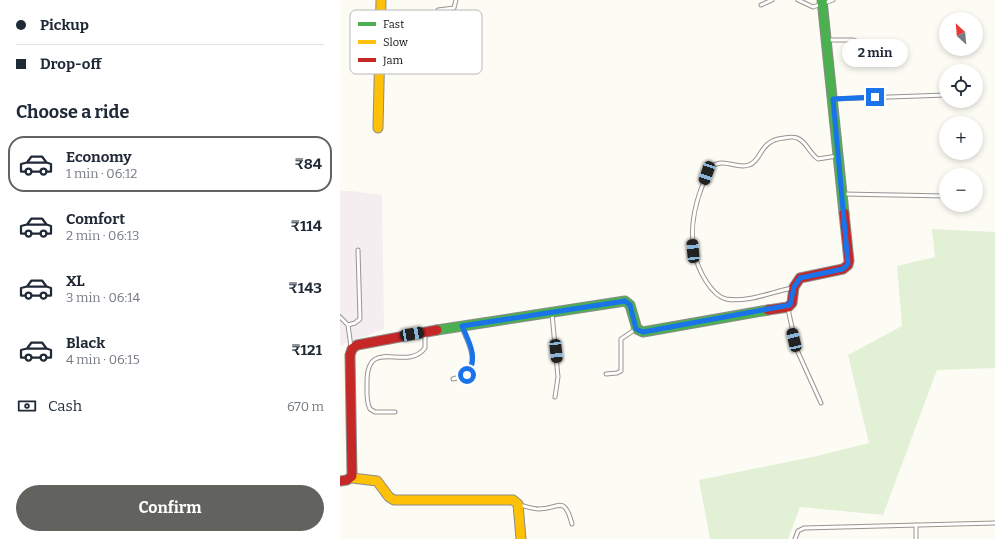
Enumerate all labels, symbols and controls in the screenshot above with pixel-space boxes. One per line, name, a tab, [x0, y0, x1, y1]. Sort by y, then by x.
legend	[350, 10, 482, 74]
north arrow	[939, 12, 983, 56]
map controls	[939, 12, 983, 212]
text: Pickup	[40, 16, 89, 34]
text: Fast	[383, 18, 404, 31]
text: Slow	[383, 36, 408, 49]
callout: 2 min	[842, 39, 908, 67]
text: 2 min	[858, 45, 892, 60]
text: Jam	[382, 54, 403, 67]
text: Drop-off	[40, 55, 101, 73]
button: locate	[939, 64, 983, 108]
route end	[866, 88, 884, 106]
text: Choose a ride	[16, 101, 129, 123]
button: +	[939, 116, 983, 160]
icon: car	[18, 146, 54, 182]
text: Economy	[66, 148, 132, 166]
text: ₹84	[294, 155, 322, 173]
car	[697, 160, 717, 186]
text: 1 min · 06:12	[66, 166, 137, 181]
button: −	[939, 168, 983, 212]
icon: car	[18, 208, 54, 244]
text: Comfort	[66, 210, 125, 228]
text: ₹114	[290, 217, 322, 235]
text: 2 min · 06:13	[66, 228, 140, 243]
car	[686, 239, 700, 263]
icon: car	[18, 270, 54, 306]
text: XL	[66, 272, 85, 290]
text: ₹143	[288, 279, 322, 297]
text: 3 min · 06:14	[66, 290, 140, 305]
car	[399, 326, 425, 342]
car	[785, 327, 803, 353]
icon: car	[18, 332, 54, 368]
text: Black	[66, 334, 105, 352]
car	[549, 338, 563, 364]
text: ₹121	[291, 341, 322, 359]
text: 4 min · 06:15	[66, 352, 140, 367]
route start	[458, 366, 476, 384]
icon: cash	[16, 395, 38, 417]
text: Cash	[48, 397, 82, 415]
text: 670 m	[287, 399, 324, 414]
button: Confirm	[16, 485, 324, 531]

